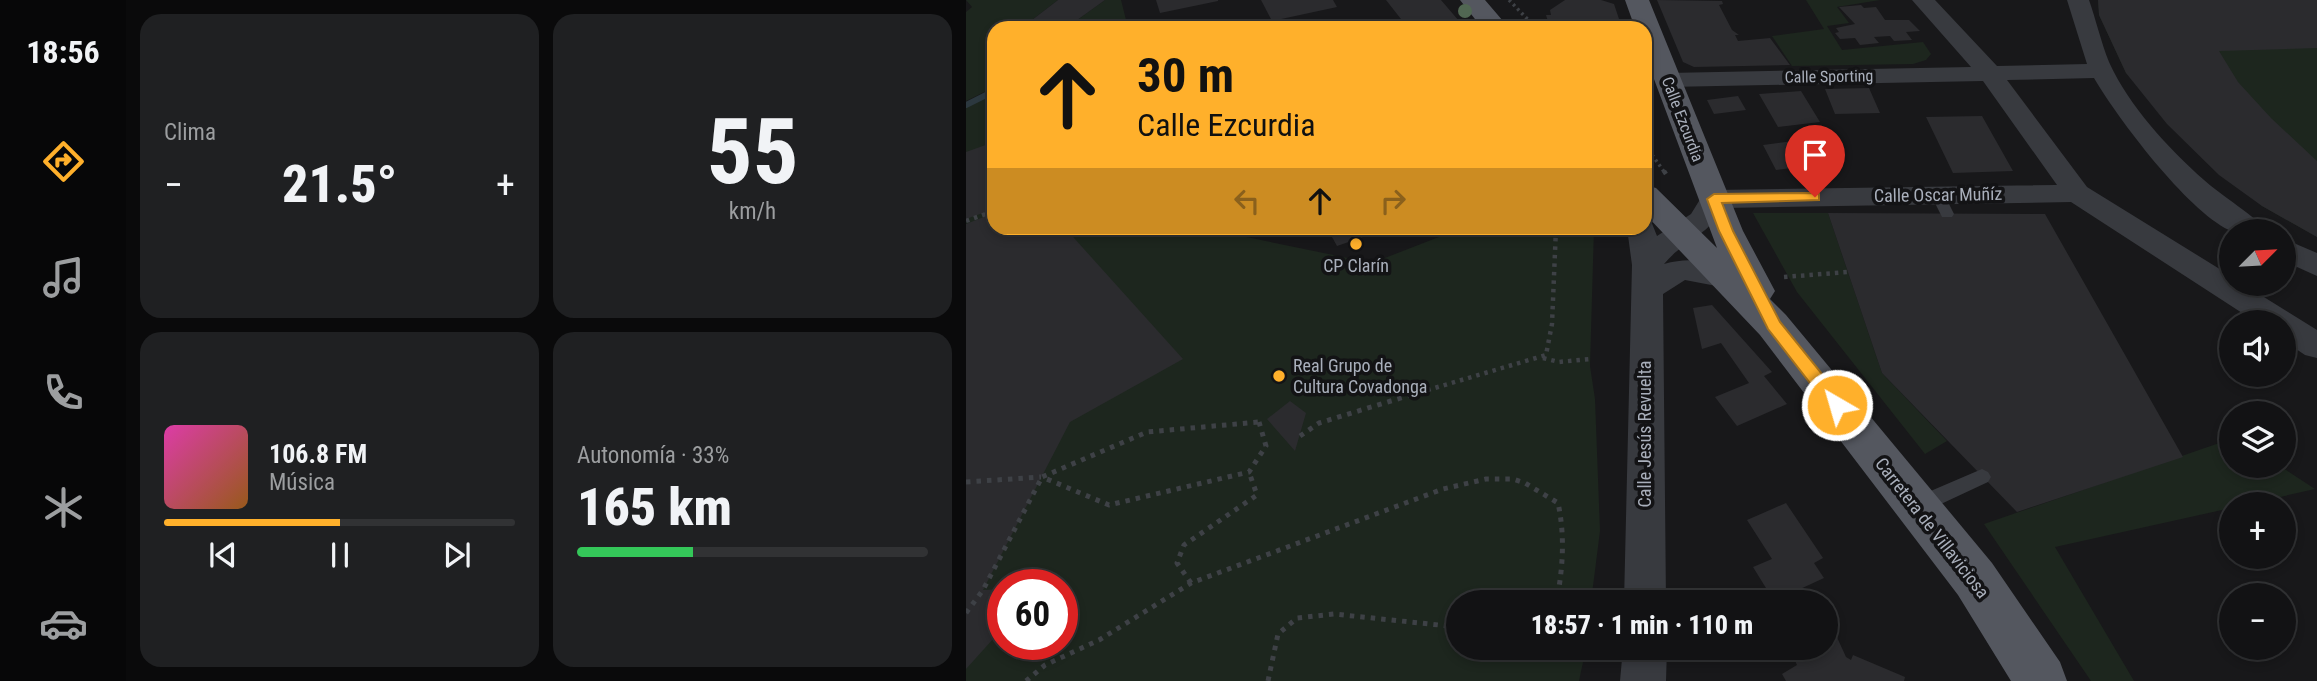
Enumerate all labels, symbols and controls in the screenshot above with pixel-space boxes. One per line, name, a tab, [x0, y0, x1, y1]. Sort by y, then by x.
text: 18:56	[26, 33, 100, 71]
text: 30 m	[1137, 47, 1234, 104]
icon: ahead	[1022, 49, 1113, 140]
street label: Calle Sporting	[1784, 66, 1874, 87]
street label: Calle Ezcurdia	[1658, 74, 1707, 164]
text: 55	[707, 99, 798, 205]
text: Calle Ezcurdia	[1137, 106, 1315, 144]
text: Clima	[164, 119, 216, 146]
pin	[1785, 125, 1845, 197]
icon: arrive	[1796, 136, 1834, 174]
icon: directions	[39, 137, 88, 186]
text: 21.5°	[282, 154, 397, 215]
text: −	[164, 163, 183, 207]
text: +	[496, 163, 515, 207]
icon: left	[1228, 182, 1266, 220]
icon: ahead	[1301, 182, 1339, 220]
icon: right	[1374, 182, 1412, 220]
street label: Calle Oscar Muñíz	[1874, 183, 2002, 206]
text: km/h	[729, 198, 776, 225]
north arrow	[2219, 219, 2296, 296]
map controls	[2219, 219, 2296, 660]
marker: CP Clarín	[1348, 236, 1364, 252]
icon: music	[39, 253, 88, 302]
place label: CP Clarín	[1323, 255, 1389, 276]
button: sound	[2219, 310, 2296, 387]
place label: Real Grupo de Cultura Covadonga	[1293, 355, 1427, 397]
street label: Calle Jesús Revuelta	[1634, 361, 1655, 507]
icon: phone	[39, 368, 88, 417]
marker: Real Grupo de Cultura Covadonga	[1271, 368, 1287, 384]
position arrow	[1800, 368, 1874, 442]
button: layers	[2219, 401, 2296, 478]
text: 106.8 FM	[269, 439, 367, 469]
text: Autonomía · 33%	[577, 442, 729, 469]
street label: Carretera de Villaviciosa	[1871, 453, 1994, 602]
text: Música	[269, 469, 335, 496]
text: 165 km	[577, 477, 732, 538]
icon: climate	[39, 483, 88, 532]
button: +	[2219, 492, 2296, 569]
icon: previous	[204, 536, 242, 574]
icon: pause	[321, 536, 359, 574]
icon: next	[438, 536, 476, 574]
speed limit sign: 60	[987, 569, 1078, 660]
button: −	[2219, 583, 2296, 660]
icon: car	[39, 599, 88, 648]
text: 18:57 · 1 min · 110 m	[1531, 610, 1753, 640]

